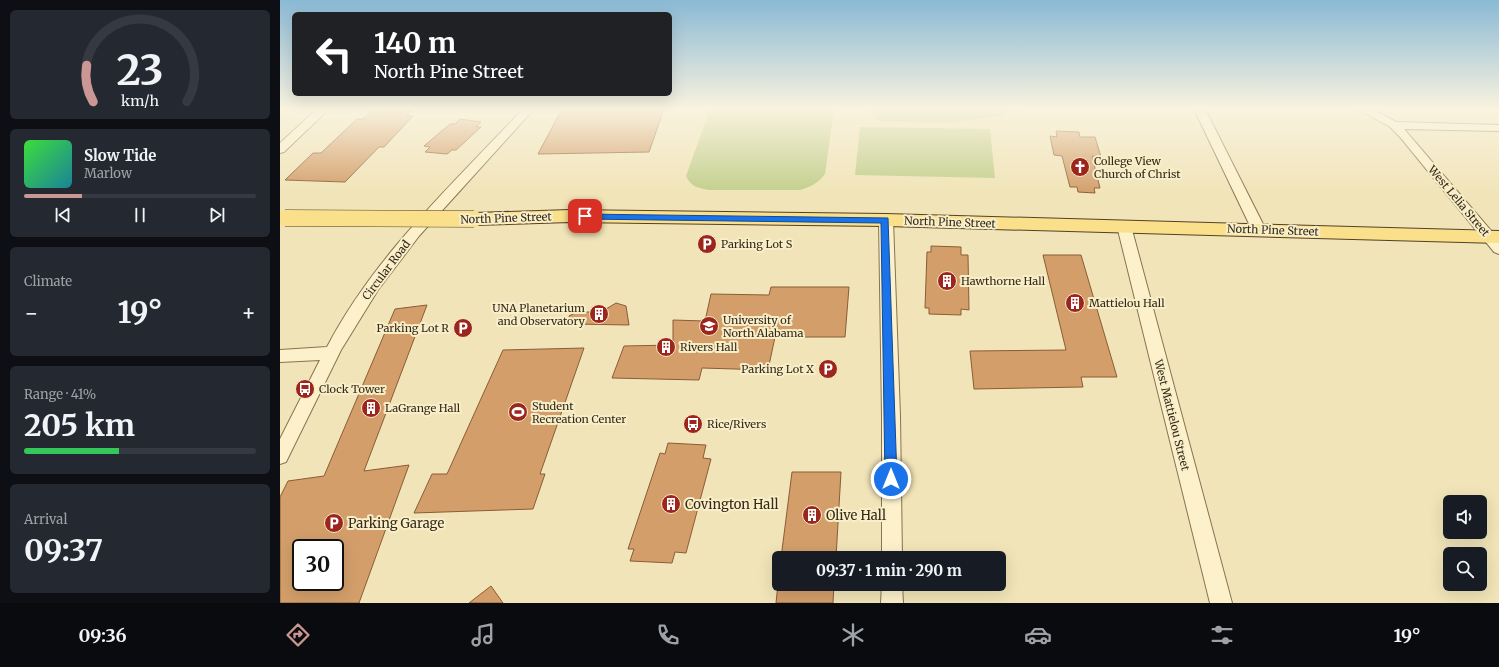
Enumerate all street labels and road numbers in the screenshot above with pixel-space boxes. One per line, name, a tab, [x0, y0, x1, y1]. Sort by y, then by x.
street label: West Lelia Street	[1425, 162, 1493, 240]
street label: North Pine Street	[460, 209, 553, 227]
street label: North Pine Street	[904, 213, 997, 231]
street label: North Pine Street	[1227, 221, 1320, 239]
street label: Circular Road	[359, 237, 413, 303]
street label: West Mattielou Street	[1151, 357, 1193, 473]

